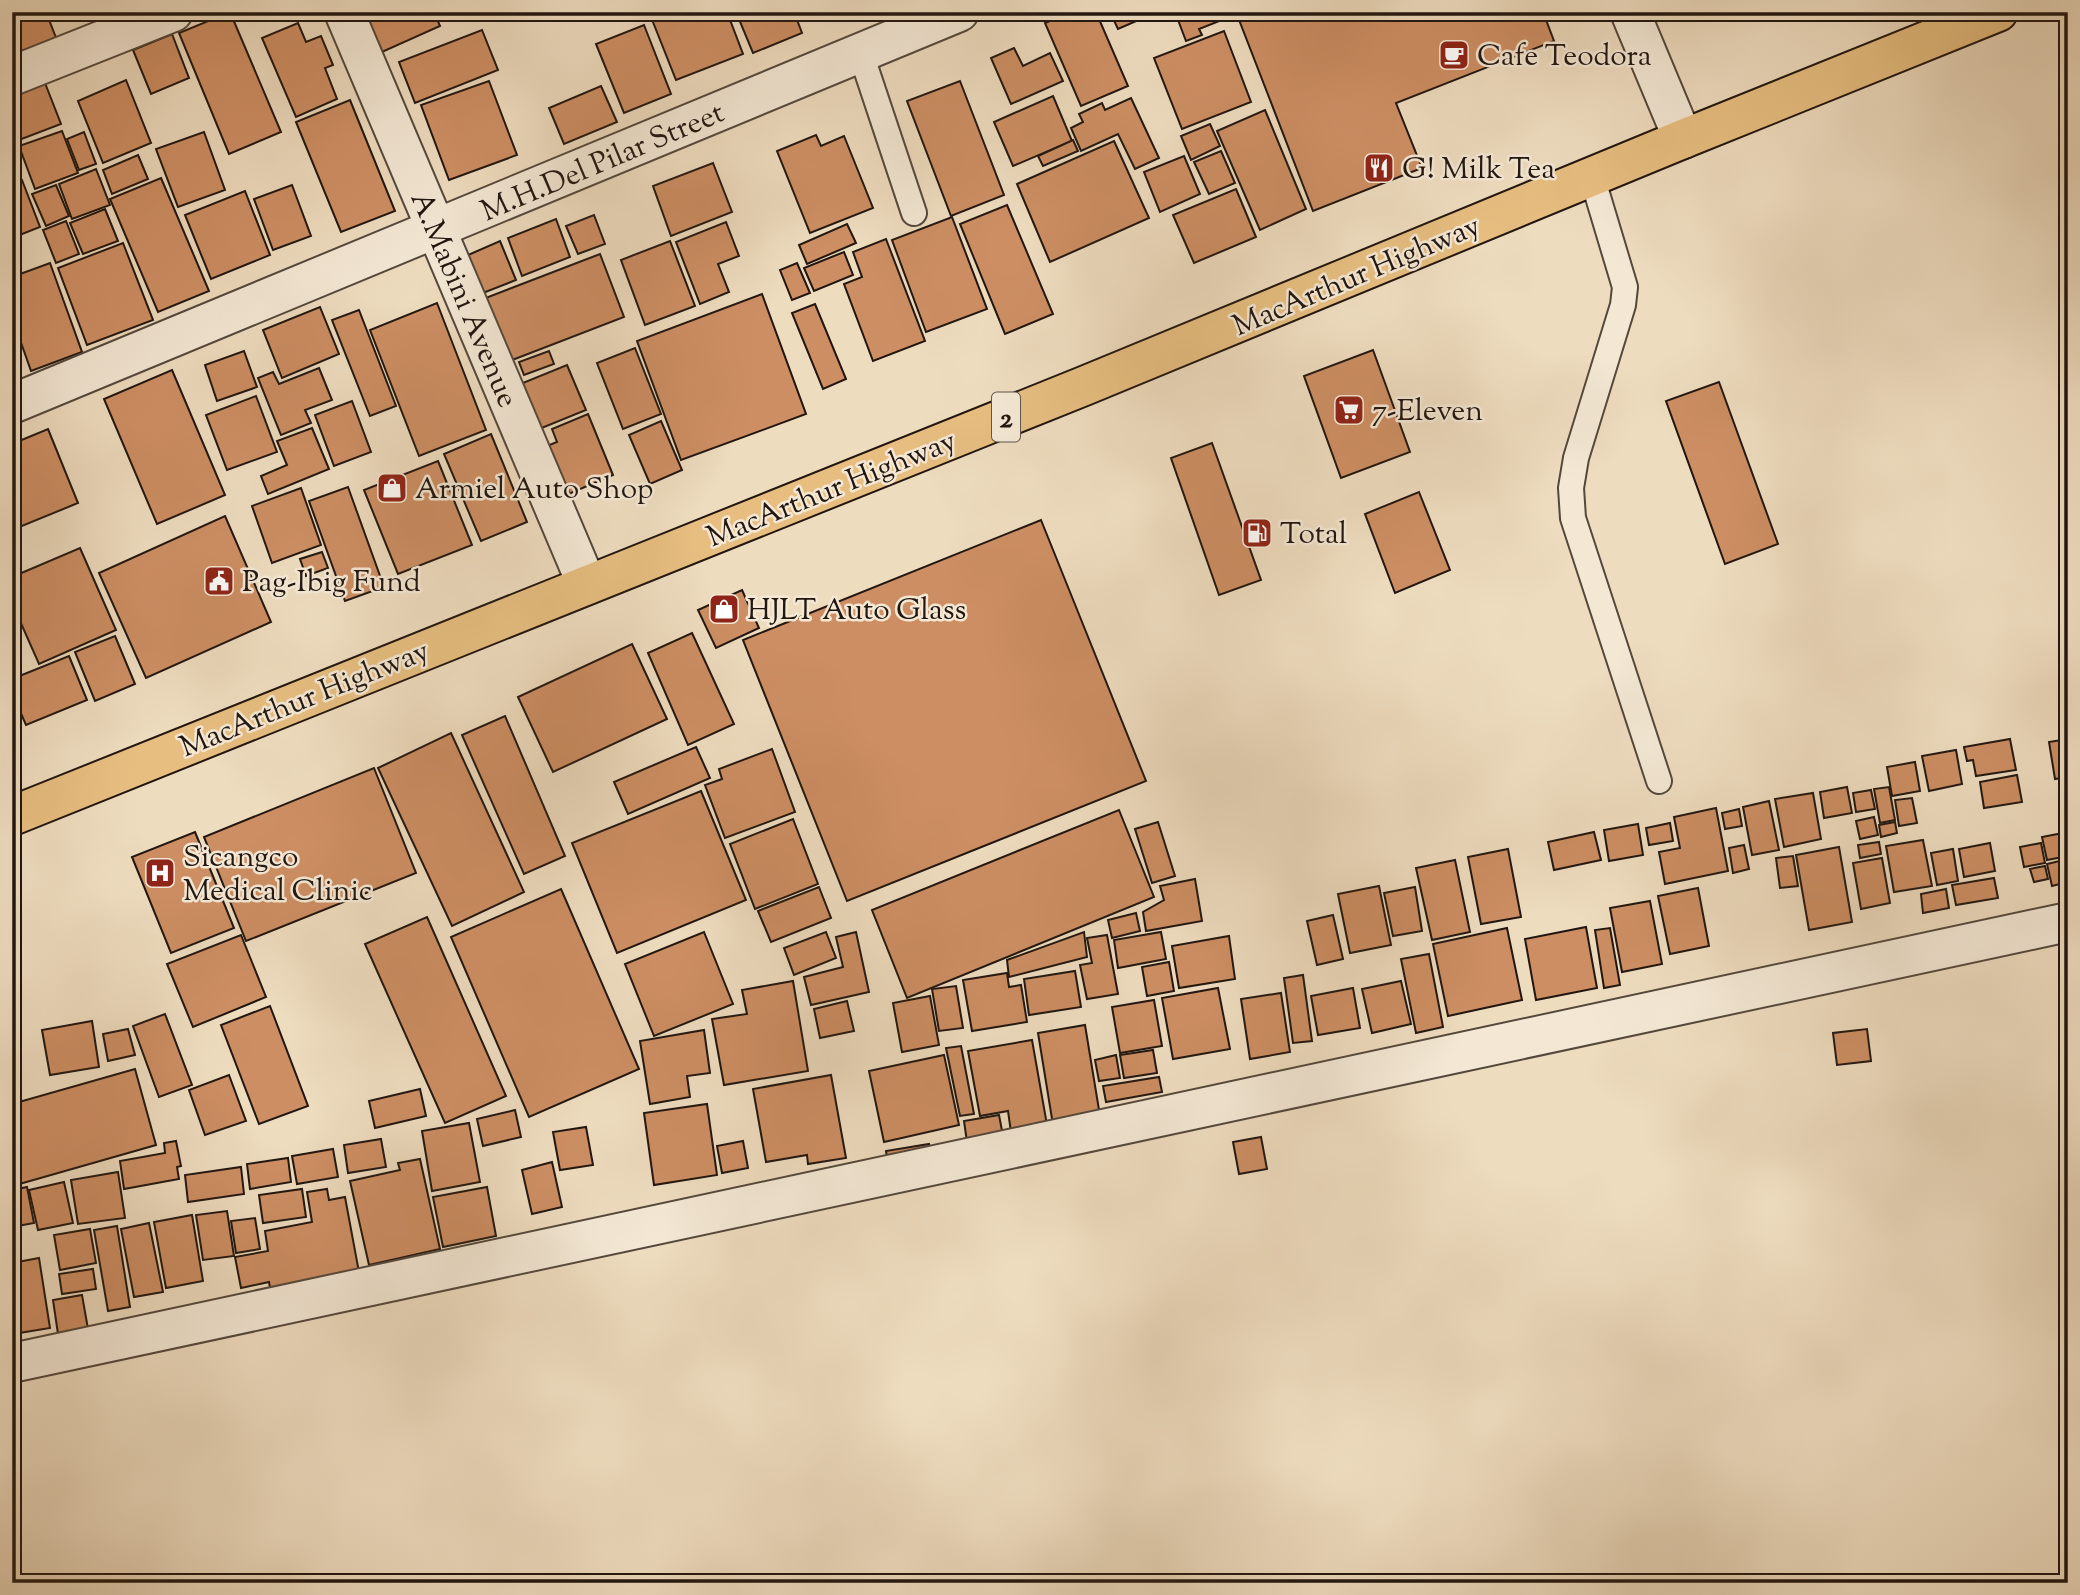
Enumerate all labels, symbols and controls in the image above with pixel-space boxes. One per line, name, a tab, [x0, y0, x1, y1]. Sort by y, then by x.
place label: Cafe Teodora	[1477, 36, 1652, 79]
cafe icon: Cafe Teodora	[1437, 38, 1471, 72]
street label: M.H.Del Pilar Street	[475, 93, 731, 234]
place label: G! Milk Tea	[1402, 149, 1555, 192]
restaurant icon: G! Milk Tea	[1362, 151, 1396, 185]
street label: A.Mabini Avenue	[398, 185, 528, 415]
street label: MacArthur Highway	[1226, 206, 1488, 349]
place label: 7-Eleven	[1372, 391, 1483, 434]
road number: 2	[992, 392, 1020, 442]
supermarket icon: 7-Eleven	[1332, 393, 1366, 427]
street label: MacArthur Highway	[701, 421, 963, 560]
place label: Armiel Auto Shop	[415, 469, 653, 512]
shop icon: Armiel Auto Shop	[375, 471, 409, 505]
place label: Total	[1280, 514, 1347, 557]
fuel station icon: Total	[1240, 516, 1274, 550]
place label: Pag-Ibig Fund	[242, 562, 421, 605]
public building icon: Pag-Ibig Fund	[202, 564, 236, 598]
place label: HJLT Auto Glass	[747, 590, 966, 633]
shop icon: HJLT Auto Glass	[707, 592, 741, 626]
street label: MacArthur Highway	[174, 631, 436, 770]
place label: Sicangco Medical Clinic	[183, 837, 372, 914]
hospital icon: Sicangco Medical Clinic	[143, 856, 177, 890]

